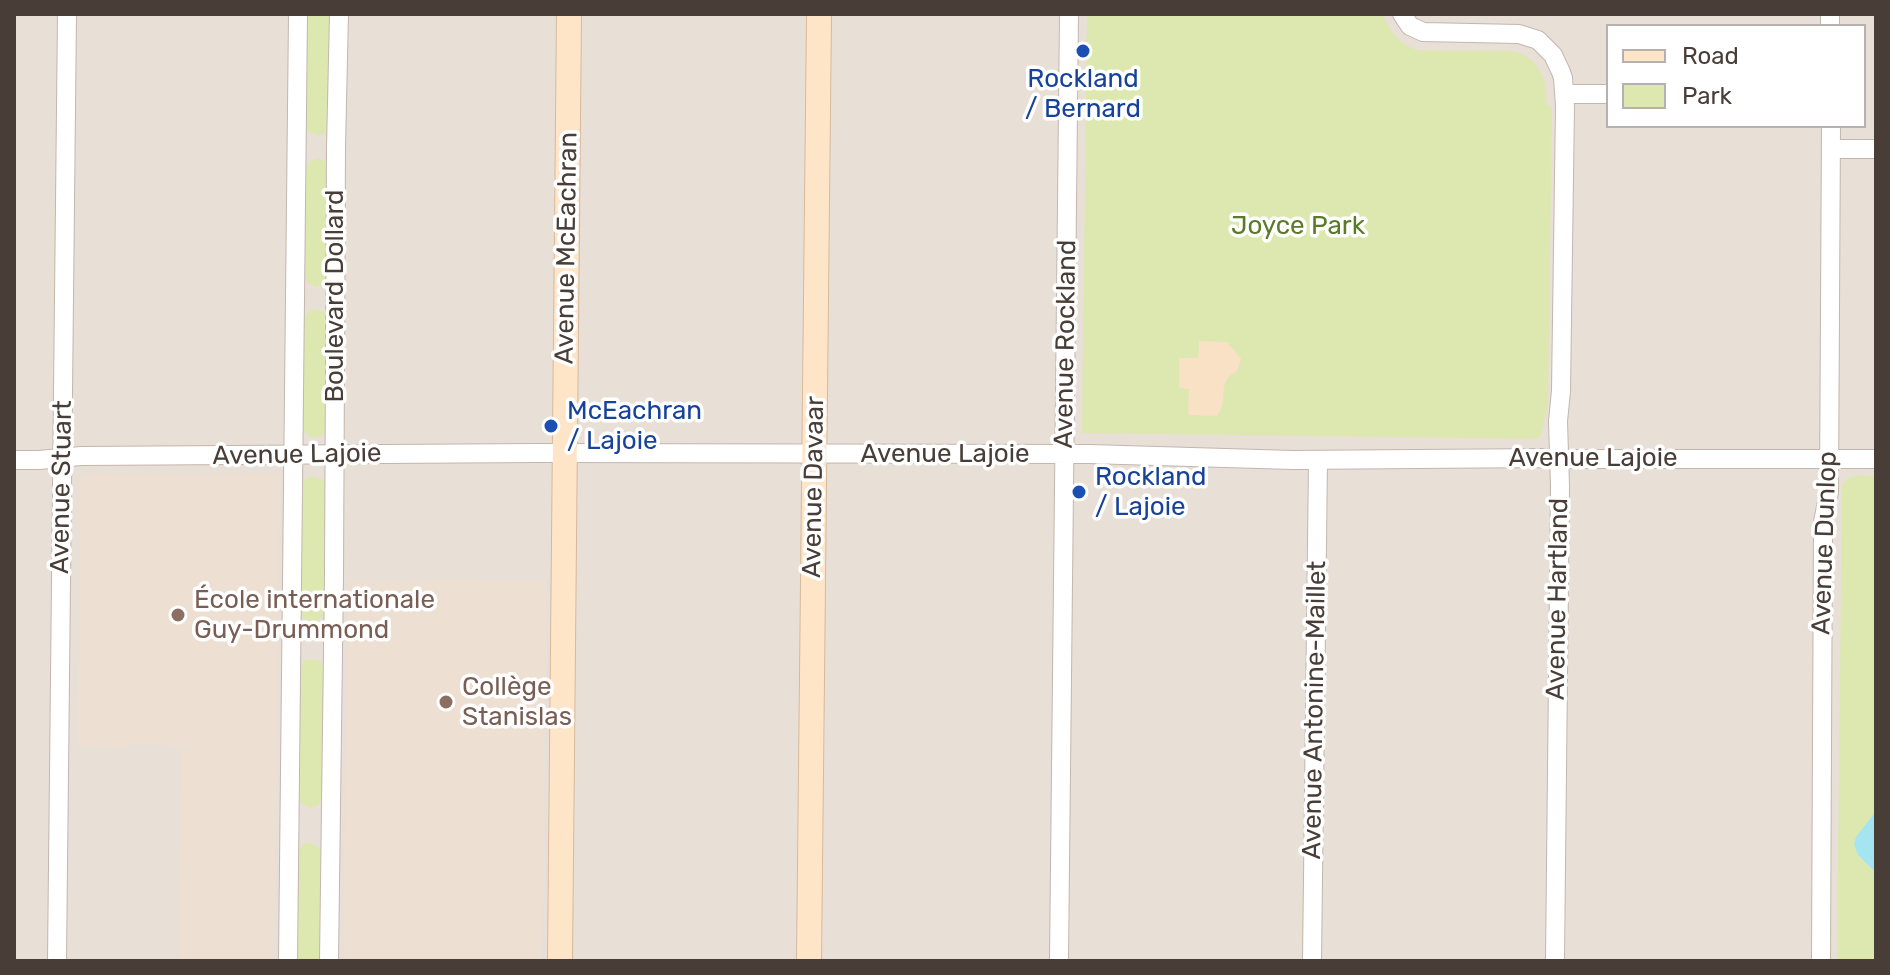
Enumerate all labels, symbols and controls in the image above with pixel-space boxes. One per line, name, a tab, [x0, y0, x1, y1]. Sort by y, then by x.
legend	[1606, 24, 1866, 128]
marker: Rockland / Bernard	[1074, 42, 1092, 60]
text: Road	[1682, 42, 1739, 70]
place label: Rockland / Bernard	[1025, 63, 1141, 124]
text: Park	[1682, 82, 1732, 110]
street label: Avenue McEachran	[549, 131, 585, 365]
street label: Boulevard Dollard	[319, 190, 351, 402]
park label: Joyce Park	[1231, 210, 1365, 242]
street label: Avenue Rockland	[1049, 239, 1083, 449]
place label: McEachran / Lajoie	[567, 395, 702, 456]
street label: Avenue Davaar	[797, 396, 831, 578]
street label: Avenue Stuart	[45, 400, 79, 574]
marker: McEachran / Lajoie	[542, 417, 560, 435]
street label: Avenue Lajoie	[212, 438, 382, 472]
street label: Avenue Lajoie	[860, 438, 1030, 470]
street label: Avenue Lajoie	[1508, 442, 1678, 474]
street label: Avenue Dunlop	[1806, 451, 1844, 635]
place label: Rockland / Lajoie	[1095, 461, 1206, 522]
marker: Rockland / Lajoie	[1070, 483, 1088, 501]
street label: Avenue Hartland	[1541, 498, 1575, 700]
street label: Avenue Antonine-Maillet	[1297, 560, 1333, 860]
place label: École internationale Guy-Drummond	[194, 584, 435, 646]
marker: École internationale Guy-Drummond	[169, 606, 187, 624]
place label: Collège Stanislas	[462, 671, 572, 732]
marker: Collège Stanislas	[437, 693, 455, 711]

